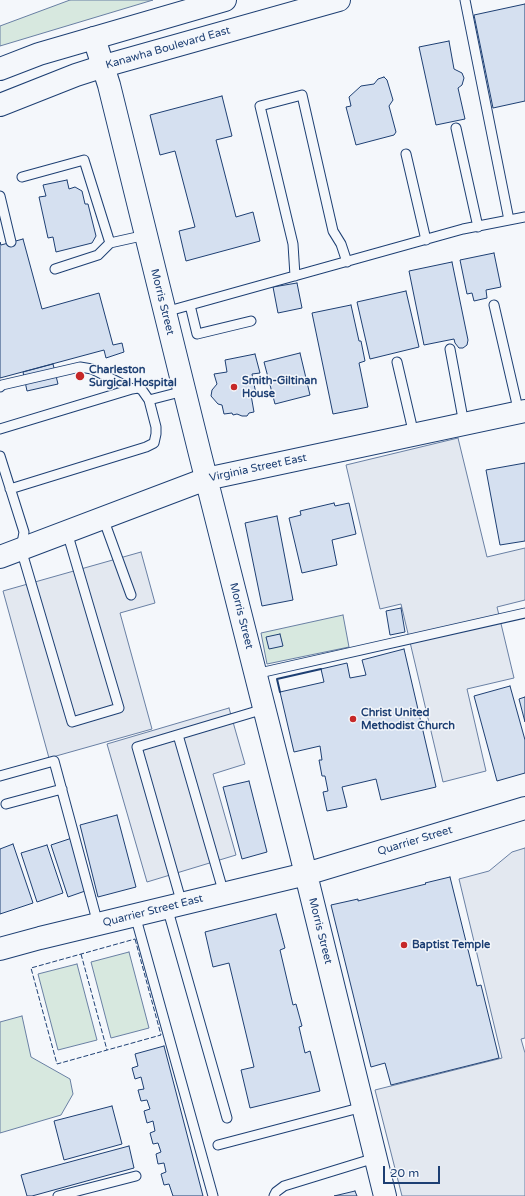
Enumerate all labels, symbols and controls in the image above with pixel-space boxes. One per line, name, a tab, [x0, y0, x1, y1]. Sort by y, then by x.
street label: Kanawha Boulevard East	[104, 24, 232, 72]
street label: Morris Street	[147, 267, 177, 337]
place label: Charleston Surgical Hospital	[89, 363, 177, 389]
marker: Charleston Surgical Hospital	[74, 370, 86, 382]
place label: Smith-Giltinan House	[242, 374, 317, 400]
marker: Smith-Giltinan House	[229, 382, 239, 392]
street label: Virginia Street East	[208, 451, 308, 485]
street label: Morris Street	[226, 581, 256, 651]
place label: Christ United Methodist Church	[361, 706, 455, 732]
marker: Christ United Methodist Church	[348, 714, 358, 724]
street label: Quarrier Street	[376, 823, 454, 859]
street label: Quarrier Street East	[101, 892, 205, 930]
street label: Morris Street	[305, 896, 335, 966]
place label: Baptist Temple	[412, 938, 490, 952]
marker: Baptist Temple	[399, 940, 409, 950]
scale bar	[385, 1158, 442, 1184]
text: 20 m	[390, 1166, 419, 1180]

